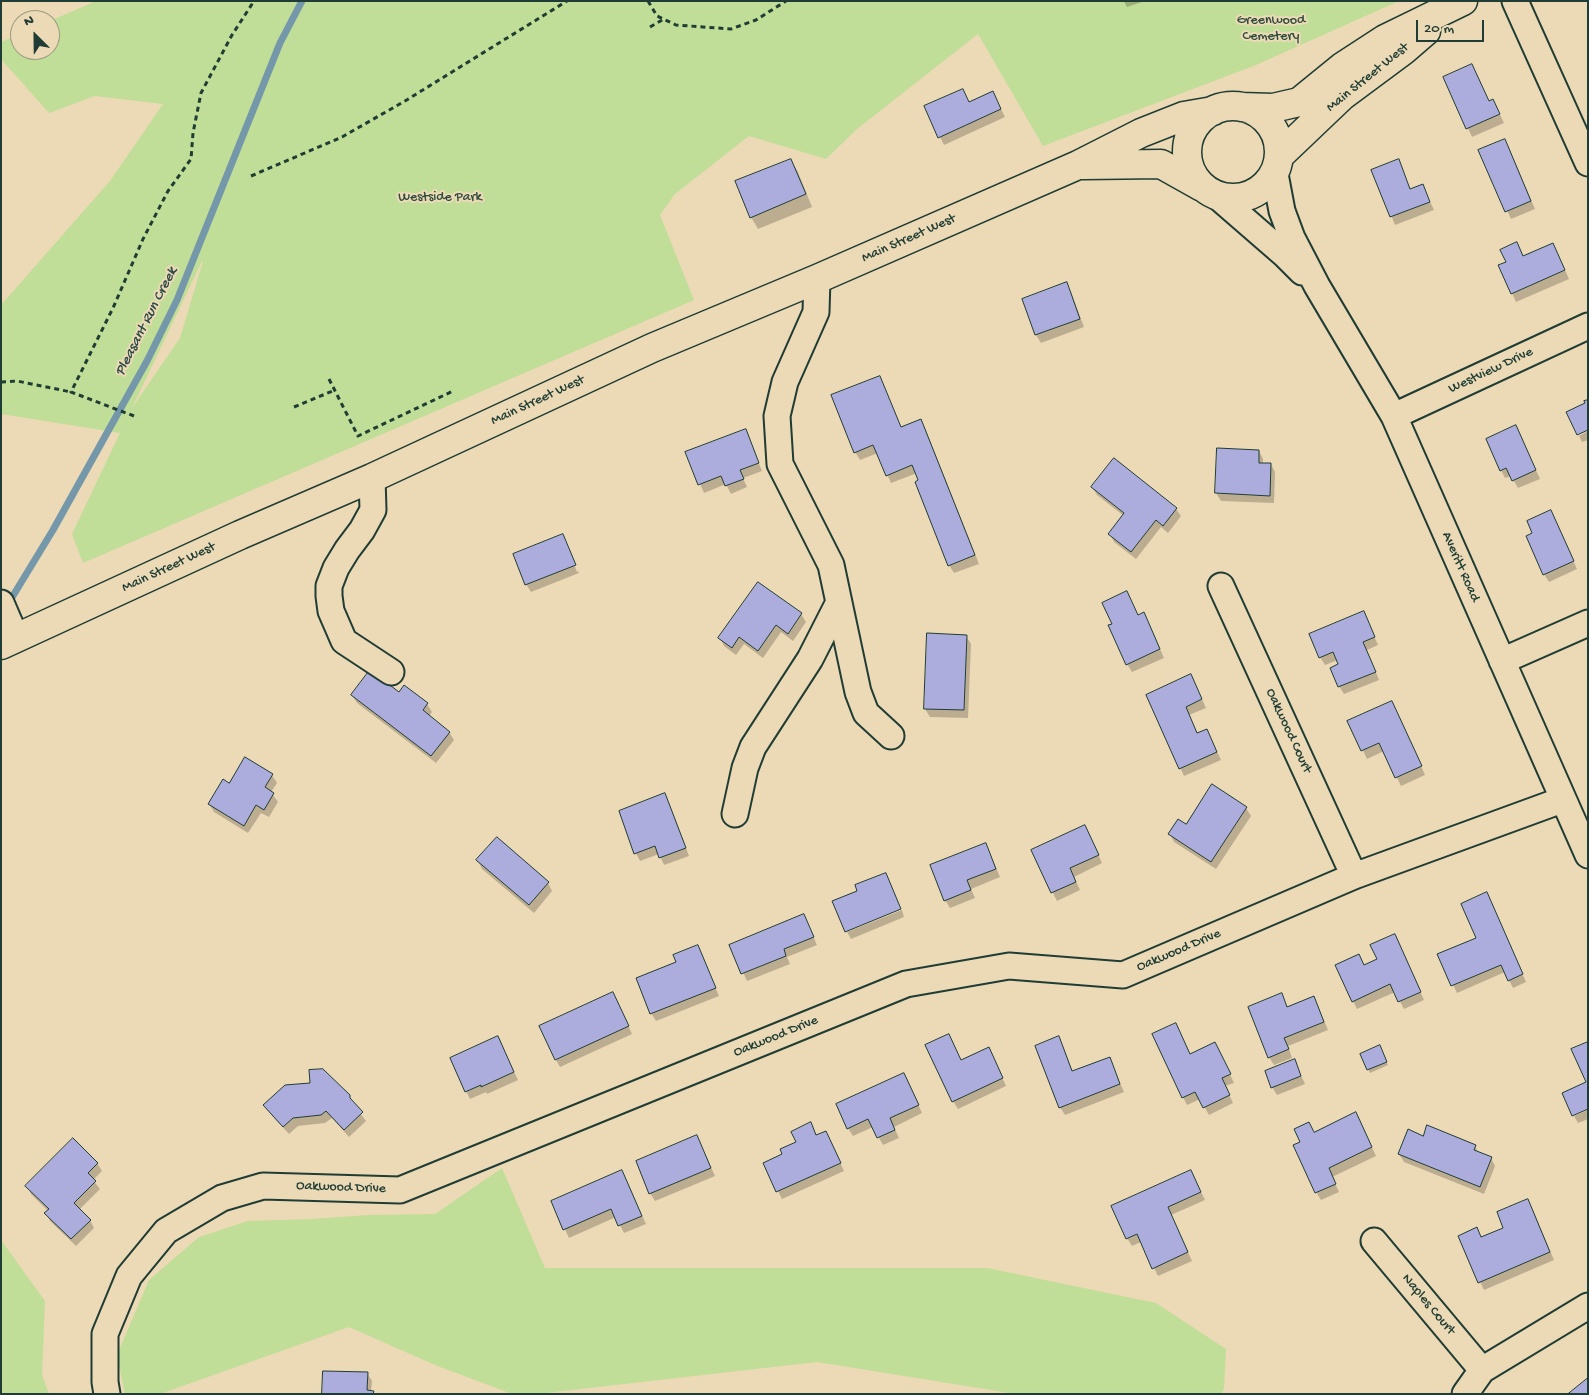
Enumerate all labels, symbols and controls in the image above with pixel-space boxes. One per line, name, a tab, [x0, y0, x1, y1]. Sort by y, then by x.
north arrow	[10, 10, 60, 60]
scale bar	[1419, 10, 1486, 42]
text: N	[22, 12, 37, 31]
park label: Greenwood Cemetery	[1237, 13, 1305, 46]
text: 20 m	[1424, 20, 1454, 38]
street label: Main Street West	[1323, 40, 1413, 116]
park label: Westside Park	[398, 190, 482, 206]
street label: Main Street West	[859, 211, 959, 267]
water label: Pleasant Run Creek	[112, 265, 182, 379]
street label: Westview Drive	[1446, 344, 1536, 398]
street label: Main Street West	[489, 372, 587, 430]
street label: Averitt Road	[1437, 529, 1483, 605]
street label: Main Street West	[120, 539, 218, 597]
street label: Oakwood Court	[1261, 686, 1315, 776]
street label: Oakwood Drive	[1134, 926, 1224, 976]
street label: Oakwood Drive	[731, 1012, 821, 1062]
street label: Oakwood Drive	[296, 1178, 386, 1198]
street label: Naples Court	[1398, 1271, 1458, 1339]

